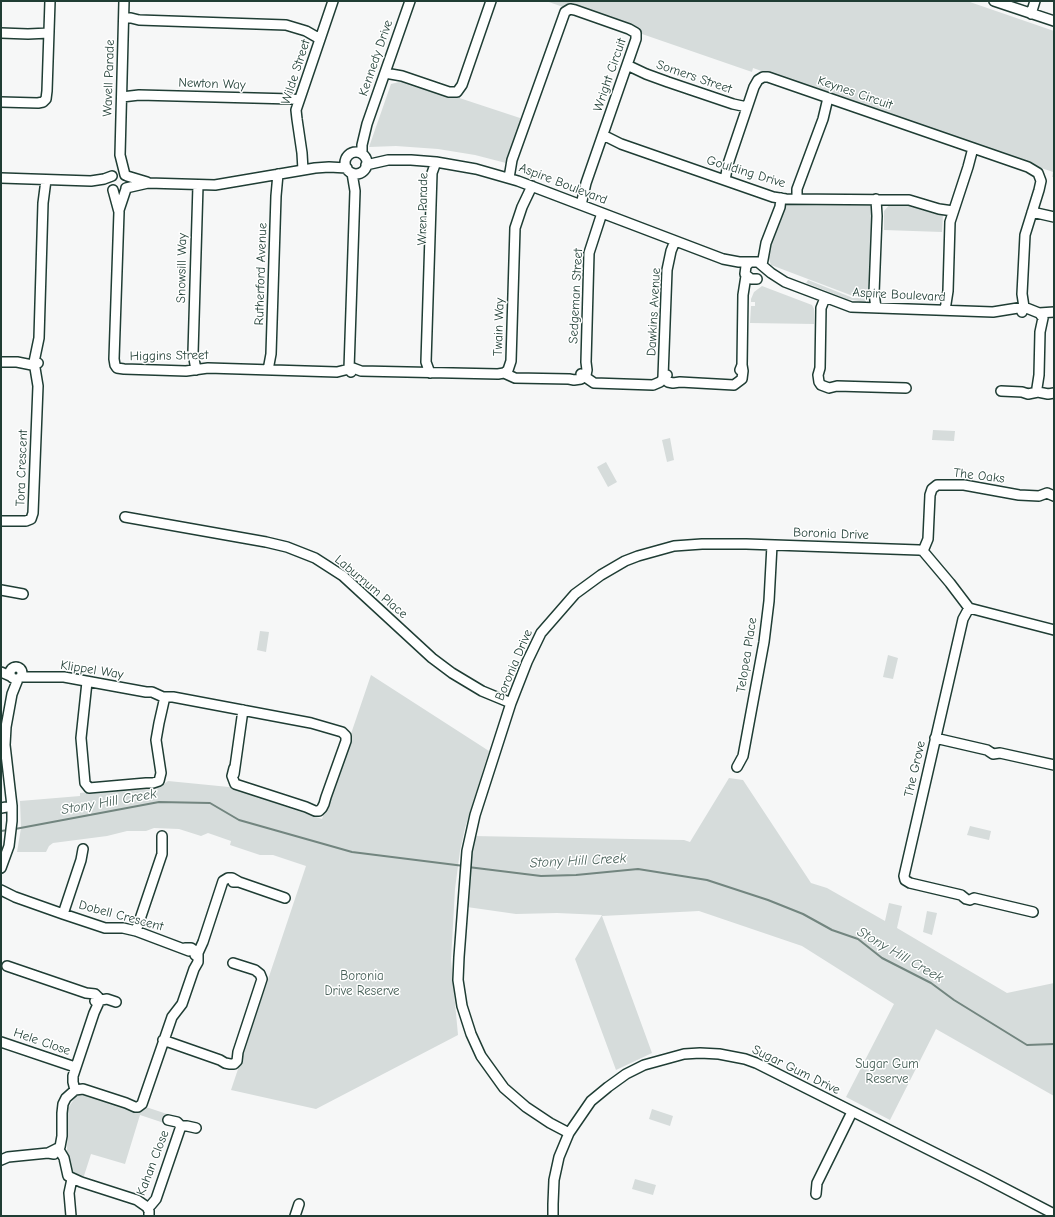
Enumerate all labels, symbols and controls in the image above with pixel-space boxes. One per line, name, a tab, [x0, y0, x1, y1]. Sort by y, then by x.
street label: Kennedy Drive	[356, 18, 396, 98]
street label: Wright Circuit	[590, 36, 630, 114]
street label: Wilde Street	[278, 38, 314, 106]
street label: Wavell Parade	[100, 39, 118, 117]
street label: Somers Street	[654, 57, 734, 97]
street label: Keynes Circuit	[815, 73, 895, 113]
street label: Newton Way	[178, 75, 246, 93]
street label: Goulding Drive	[705, 153, 787, 191]
street label: Aspire Boulevard	[517, 160, 609, 208]
street label: Wren Parade	[415, 173, 431, 245]
street label: Rutherford Avenue	[251, 222, 271, 326]
street label: Snowsill Way	[174, 233, 190, 303]
street label: Sedgeman Street	[566, 248, 586, 344]
street label: Dawkins Avenue	[644, 267, 664, 357]
street label: Aspire Boulevard	[852, 285, 946, 305]
street label: Twain Way	[490, 298, 508, 356]
street label: Higgins Street	[130, 348, 208, 364]
street label: Tora Crescent	[13, 429, 31, 507]
street label: The Oaks	[953, 465, 1005, 487]
street label: Boronia Drive	[793, 525, 869, 543]
street label: Laburnum Place	[331, 552, 411, 622]
street label: Telopea Place	[733, 616, 761, 694]
street label: Boronia Drive	[492, 627, 536, 703]
street label: Klippel Way	[59, 657, 125, 683]
street label: The Grove	[901, 739, 929, 799]
water label: Stony Hill Creek	[60, 785, 158, 819]
water label: Stony Hill Creek	[529, 850, 627, 872]
street label: Dobell Crescent	[77, 897, 165, 935]
water label: Stony Hill Creek	[854, 924, 946, 986]
park label: Boronia Drive Reserve	[324, 968, 400, 999]
street label: Hele Close	[12, 1025, 72, 1059]
street label: Sugar Gum Drive	[749, 1042, 843, 1098]
park label: Sugar Gum Reserve	[855, 1056, 919, 1087]
street label: Kahan Close	[133, 1128, 173, 1198]

